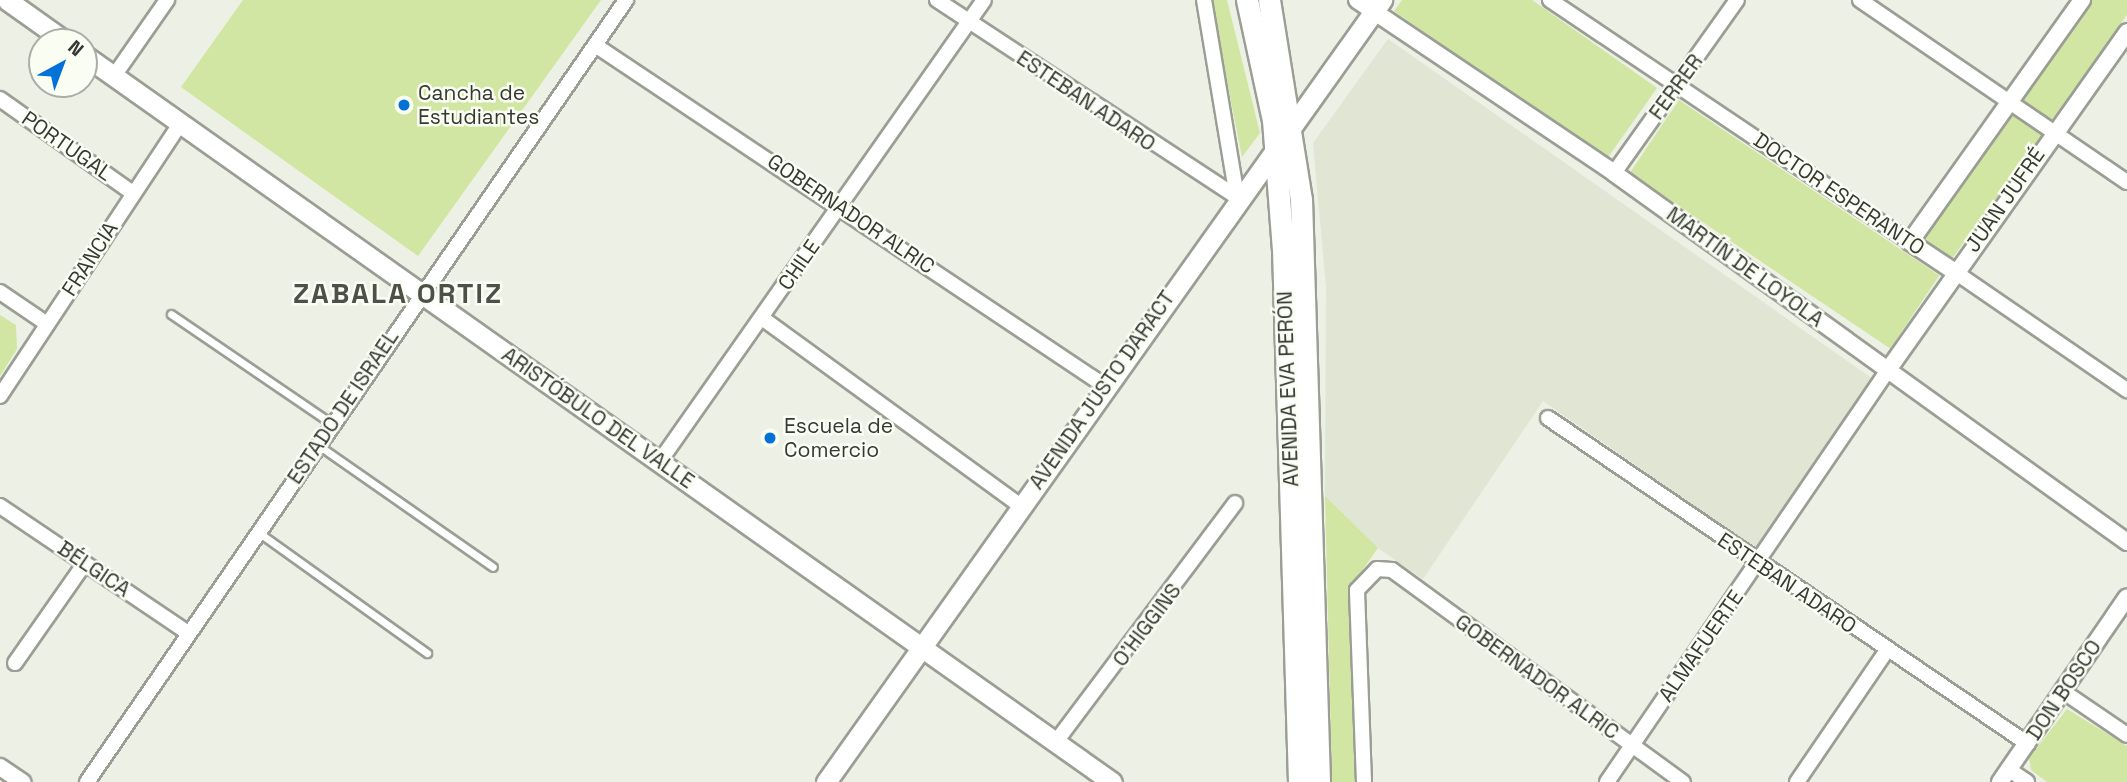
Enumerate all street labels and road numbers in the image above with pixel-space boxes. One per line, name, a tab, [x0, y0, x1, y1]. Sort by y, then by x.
street label: ESTEBAN ADARO	[1012, 45, 1160, 157]
street label: FERRER	[1644, 49, 1708, 125]
street label: PORTUGAL	[17, 106, 117, 186]
street label: DOCTOR ESPERANTO	[1749, 127, 1929, 261]
street label: JUAN JUFRÉ	[1960, 143, 2050, 257]
street label: GOBERNADOR ALRIC	[762, 149, 940, 279]
street label: MARTÍN DE LOYOLA	[1662, 202, 1828, 332]
street label: FRANCIA	[57, 217, 123, 301]
street label: CHILE	[773, 235, 825, 295]
street label: AVENIDA JUSTO DARACT	[1024, 286, 1180, 494]
street label: AVENIDA EVA PERÓN	[1272, 290, 1304, 488]
street label: ESTADO DE ISRAEL	[282, 325, 404, 489]
street label: ARISTÓBULO DEL VALLE	[497, 342, 699, 494]
street label: ESTEBAN ADARO	[1713, 527, 1861, 639]
street label: BÉLGICA	[53, 536, 135, 602]
street label: O'HIGGINS	[1108, 578, 1186, 672]
street label: ALMAFUERTE	[1653, 585, 1749, 707]
street label: GOBERNADOR ALRIC	[1450, 609, 1624, 745]
street label: DON BOSCO	[2021, 635, 2107, 745]

